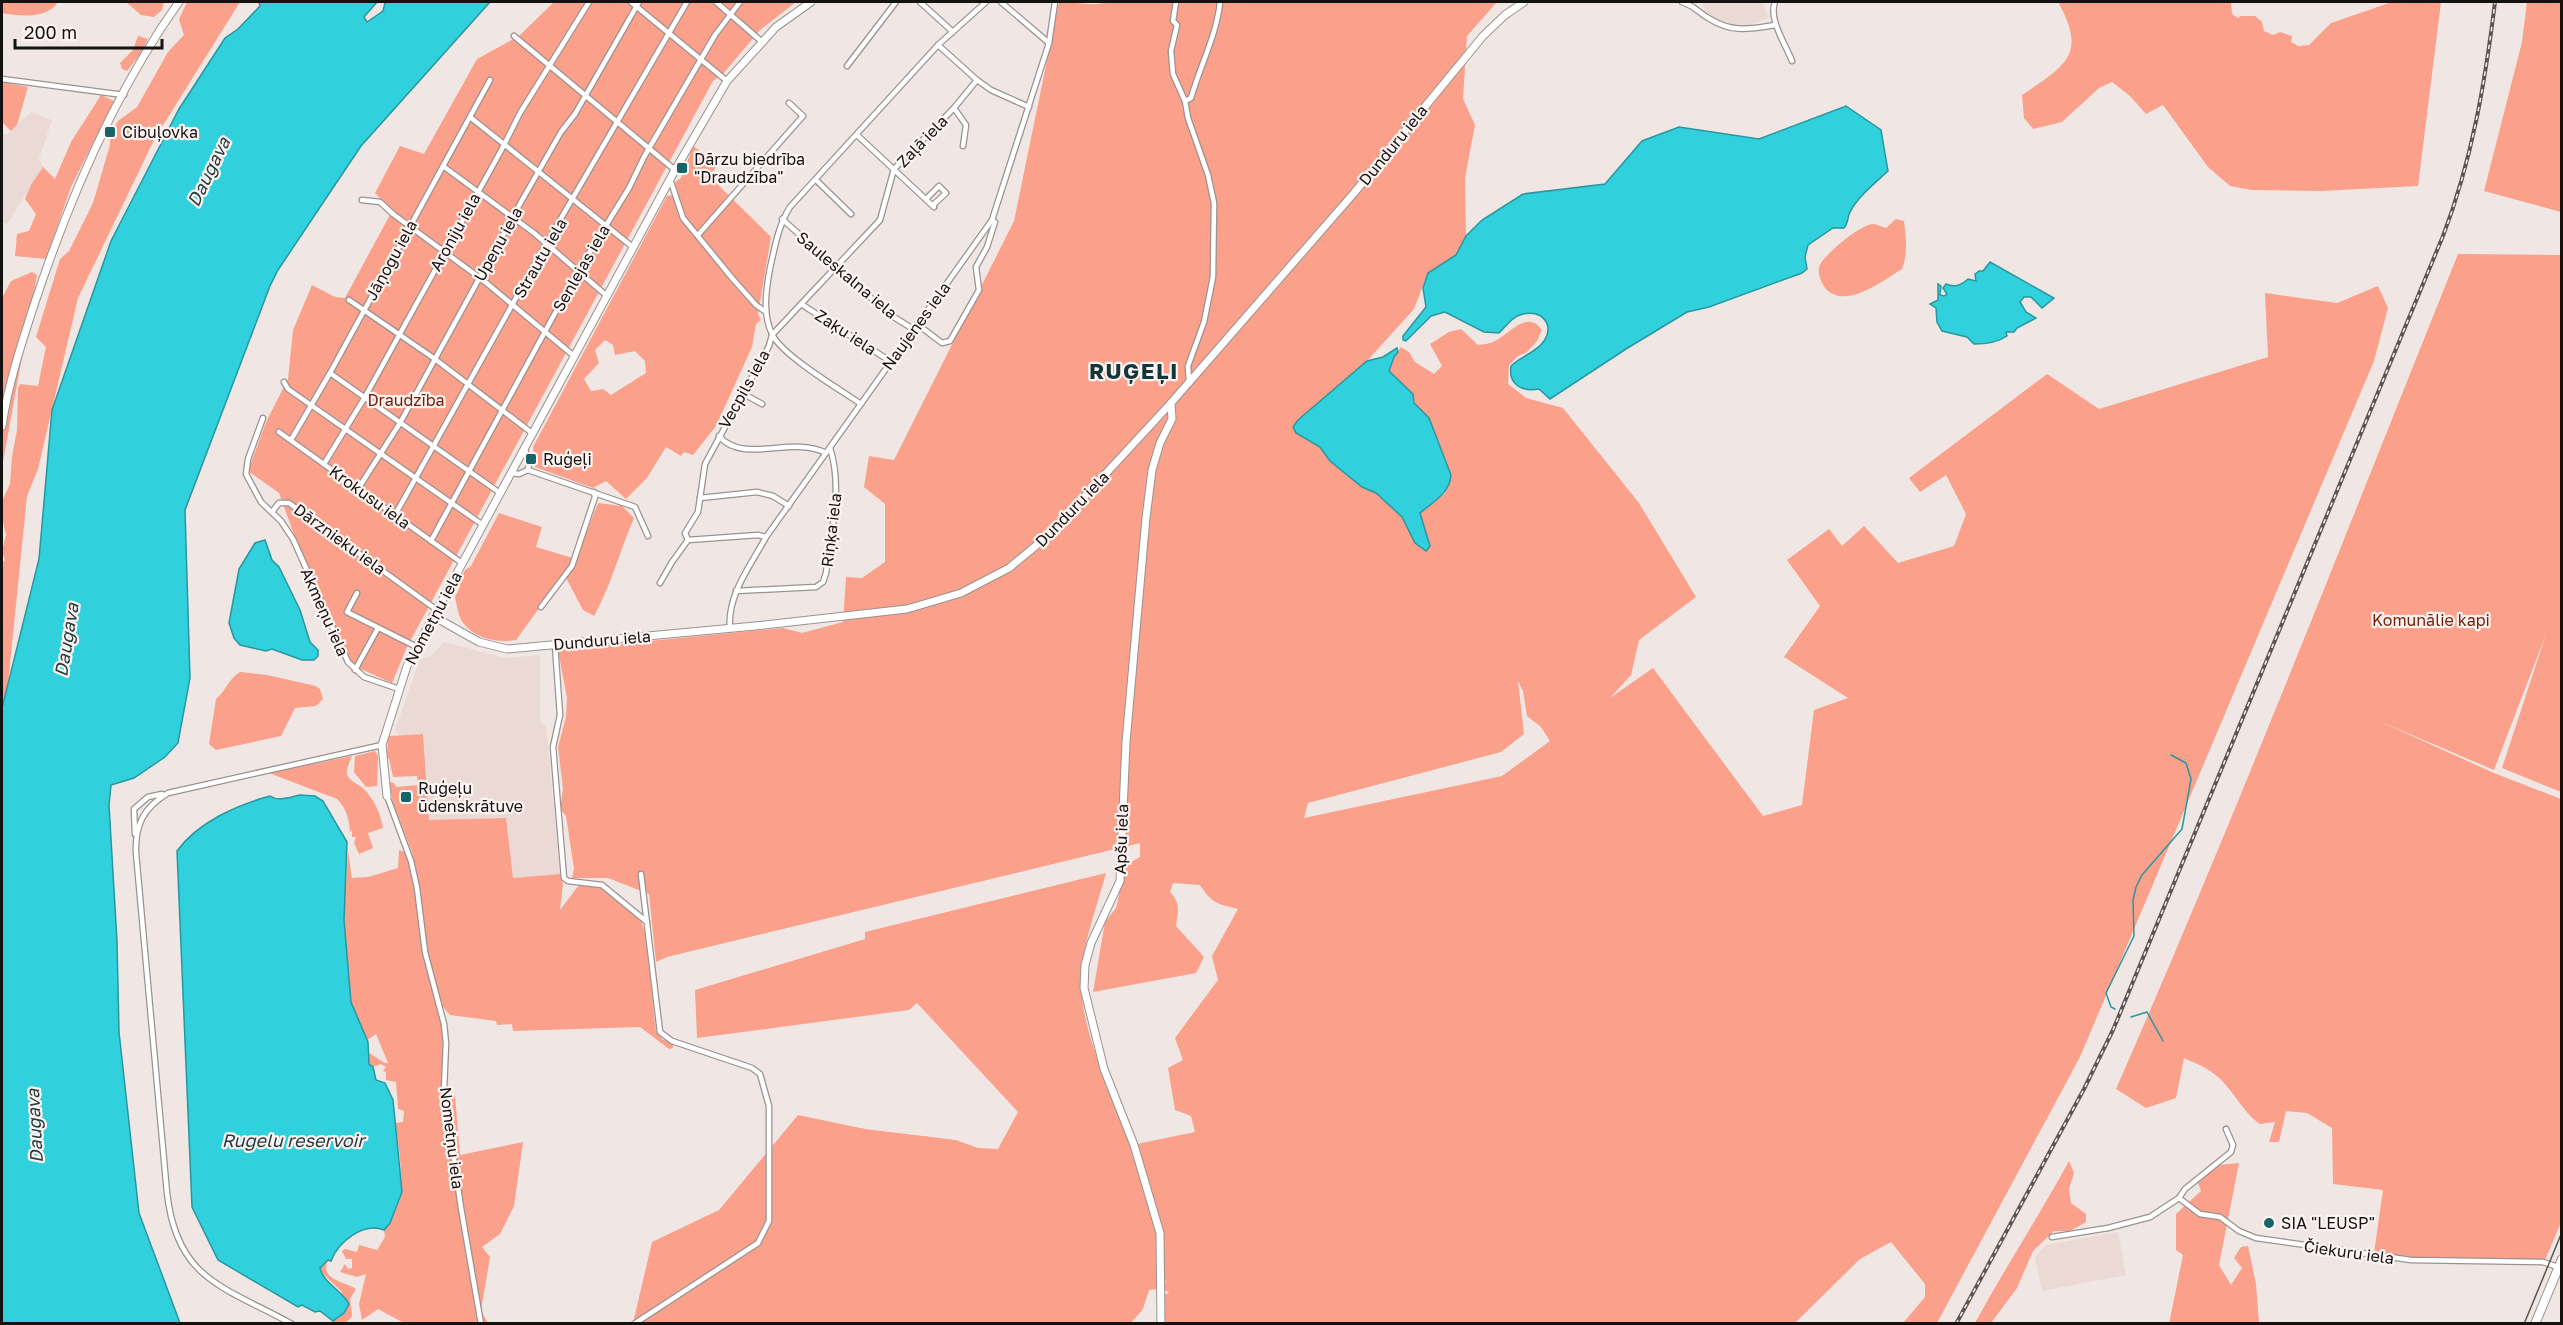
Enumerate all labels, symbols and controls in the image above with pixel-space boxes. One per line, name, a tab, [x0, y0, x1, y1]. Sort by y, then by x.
scale bar	[15, 12, 162, 50]
text: 200 m	[24, 21, 77, 43]
street label: Dunduru iela	[1354, 101, 1432, 189]
street label: Zaļā iela	[892, 111, 952, 171]
place label: Cibuļovka	[122, 122, 198, 142]
marker: Cibuļovka	[103, 125, 117, 139]
water label: Daugava	[182, 133, 235, 210]
place label: Dārzu biedrība "Draudzība"	[694, 149, 805, 187]
marker: Dārzu biedrība "Draudzība"	[675, 161, 689, 175]
street label: Aroniju iela	[425, 189, 485, 275]
street label: Upeņu iela	[469, 203, 527, 285]
street label: Strautu iela	[509, 214, 571, 302]
street label: Jāņogu iela	[361, 216, 421, 304]
street label: Senlejas iela	[548, 221, 614, 315]
street label: Sauleskalna iela	[793, 227, 901, 323]
street label: Naujenes iela	[877, 278, 955, 374]
street label: Zaķu iela	[812, 305, 880, 359]
street label: Vecpils iela	[714, 346, 774, 432]
district label: RUĢEĻI	[1089, 357, 1179, 384]
park label: Draudzība	[367, 390, 445, 410]
place label: Ruģeļi	[543, 449, 592, 469]
marker: Ruģeļi	[524, 452, 538, 466]
street label: Krokusu iela	[326, 461, 414, 533]
street label: Dunduru iela	[1031, 467, 1113, 551]
street label: Riņķa iela	[817, 492, 845, 568]
street label: Dārznieku iela	[290, 499, 390, 579]
street label: Akmeņu iela	[297, 565, 353, 659]
street label: Nometņu iela	[400, 568, 466, 668]
water label: Daugava	[49, 601, 83, 678]
park label: Komunālie kapi	[2372, 610, 2490, 630]
street label: Dunduru iela	[552, 626, 652, 654]
place label: Ruģeļu ūdenskrātuve	[418, 778, 523, 816]
marker: Ruģeļu ūdenskrātuve	[399, 790, 413, 804]
street label: Apšu iela	[1110, 803, 1132, 875]
street label: Nometņu iela	[436, 1086, 468, 1190]
water label: Daugava	[21, 1088, 47, 1164]
water label: Rugelu reservoir	[222, 1129, 367, 1151]
place label: SIA "LEUSP"	[2281, 1213, 2375, 1233]
marker: SIA "LEUSP"	[2262, 1216, 2276, 1230]
street label: Čiekuru iela	[2303, 1236, 2395, 1268]

